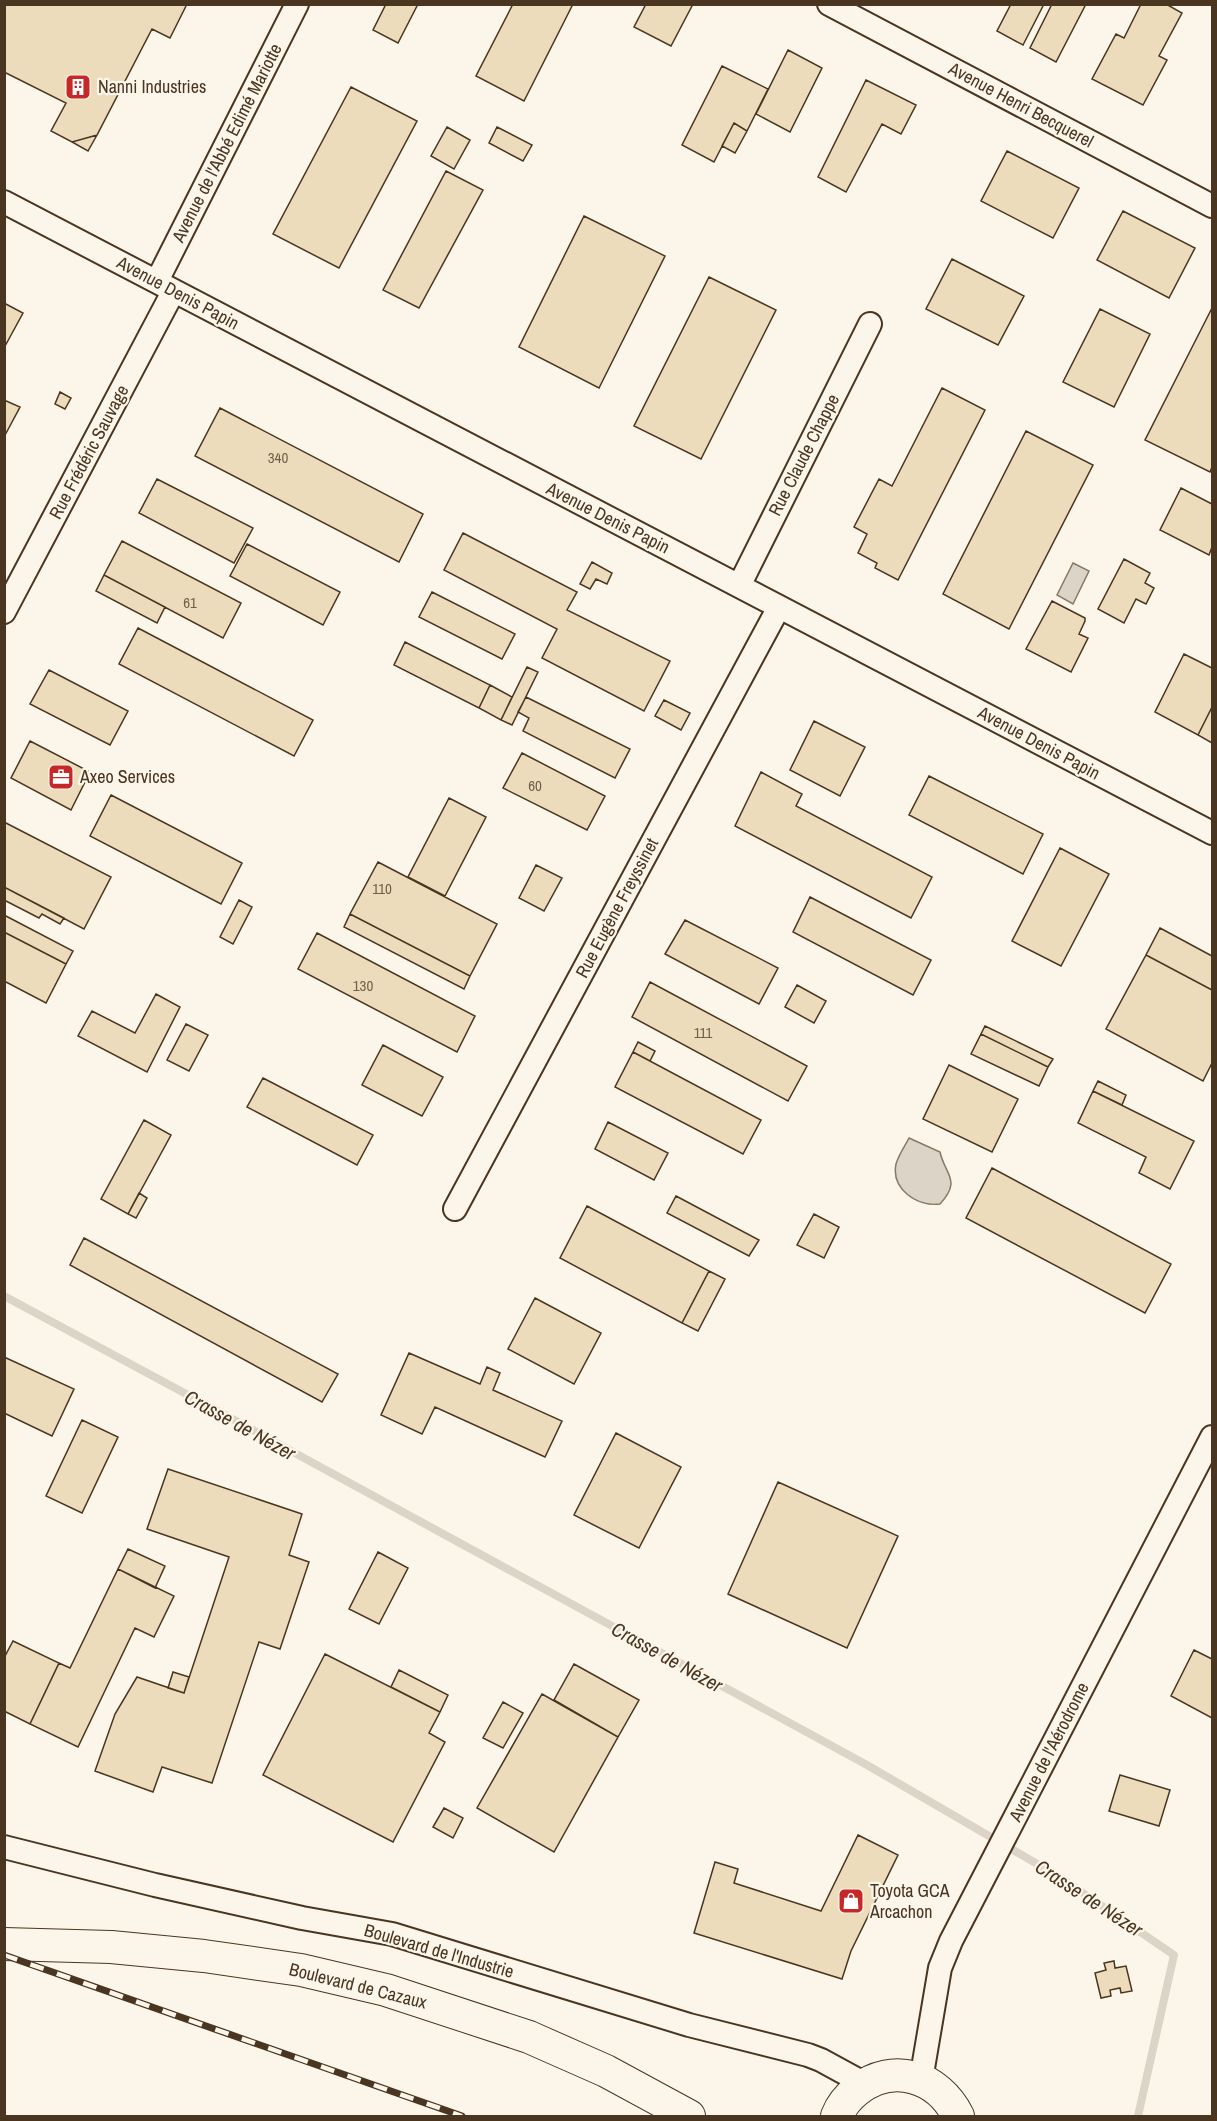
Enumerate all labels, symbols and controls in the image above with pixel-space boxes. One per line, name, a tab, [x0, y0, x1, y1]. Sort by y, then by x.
street label: Avenue de l'Abbé Edimé Mariotte	[165, 39, 288, 247]
street label: Avenue Henri Becquerel	[944, 55, 1098, 153]
building icon: Nanni Industries	[63, 72, 93, 102]
place label: Nanni Industries	[98, 74, 206, 99]
street label: Avenue Denis Papin	[112, 249, 244, 335]
street label: Rue Frédéric Sauvage	[43, 380, 134, 523]
street label: Rue Claude Chappe	[762, 390, 845, 520]
house number: 340	[268, 447, 288, 468]
street label: Avenue Denis Papin	[541, 475, 674, 559]
house number: 61	[183, 592, 197, 613]
street label: Avenue Denis Papin	[973, 699, 1105, 785]
office icon: Axeo Services	[46, 762, 76, 792]
place label: Axeo Services	[79, 764, 175, 789]
house number: 60	[528, 775, 542, 796]
street label: Rue Eugène Freyssinet	[569, 833, 664, 982]
house number: 110	[372, 878, 392, 899]
house number: 130	[353, 975, 373, 996]
house number: 111	[694, 1022, 713, 1043]
water label: Crasse de Nézer	[180, 1383, 301, 1466]
water label: Crasse de Nézer	[607, 1615, 728, 1698]
street label: Avenue de l'Aérodrome	[1002, 1678, 1095, 1827]
water label: Crasse de Nézer	[1030, 1853, 1149, 1943]
place label: Toyota GCA Arcachon	[869, 1878, 950, 1924]
shop icon: Toyota GCA Arcachon	[836, 1886, 866, 1916]
street label: Boulevard de l'Industrie	[361, 1917, 517, 1984]
street label: Boulevard de Cazaux	[287, 1956, 430, 2015]

